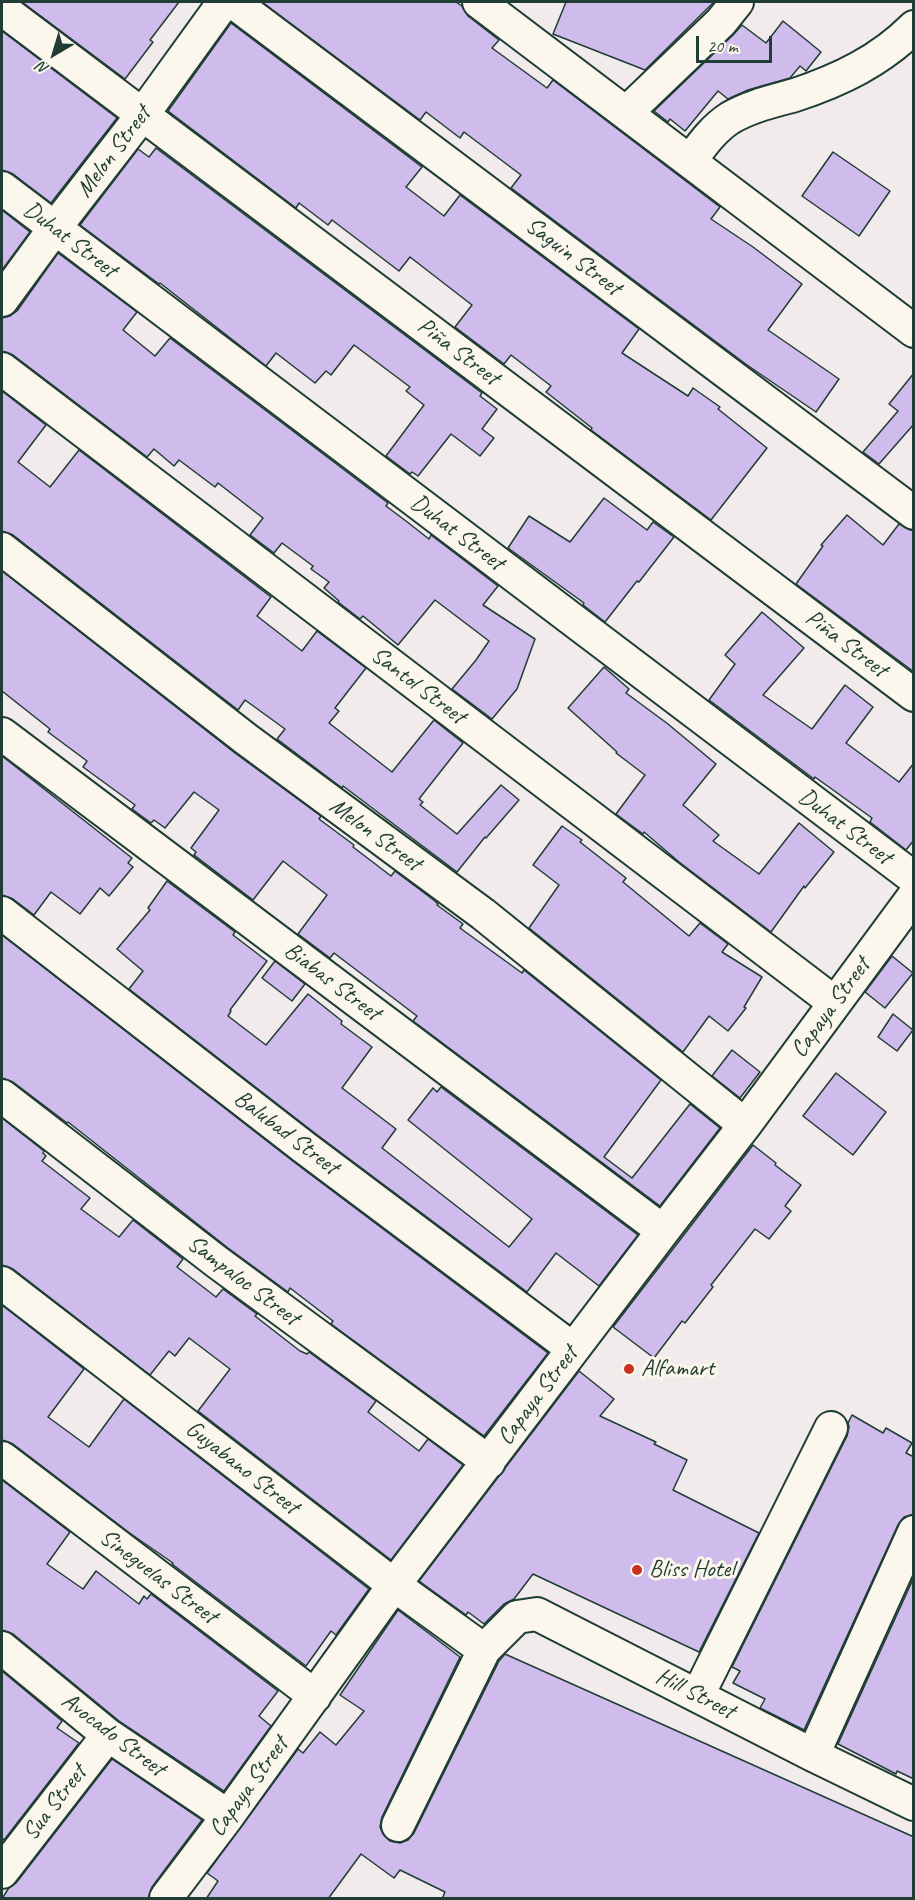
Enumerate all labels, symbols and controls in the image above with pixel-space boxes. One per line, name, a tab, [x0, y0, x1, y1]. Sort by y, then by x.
north arrow	[24, 24, 84, 84]
scale bar	[699, 24, 776, 62]
text: 20 m	[707, 35, 738, 57]
text: N	[33, 57, 53, 79]
street label: Melon Street	[70, 101, 158, 203]
street label: Duhat Street	[18, 196, 122, 284]
street label: Saguin Street	[519, 212, 627, 302]
street label: Piña Street	[411, 312, 505, 392]
street label: Duhat Street	[405, 489, 509, 577]
street label: Piña Street	[799, 604, 893, 684]
street label: Santol Street	[365, 641, 471, 731]
street label: Duhat Street	[793, 783, 897, 871]
street label: Melon Street	[323, 792, 427, 878]
street label: Biabas Street	[278, 936, 386, 1028]
street label: Capaya Street	[785, 952, 877, 1064]
street label: Balubad Street	[228, 1084, 344, 1182]
street label: Sampaloc Street	[181, 1229, 305, 1333]
street label: Capaya Street	[491, 1341, 585, 1451]
place label: Alfamart	[641, 1355, 714, 1383]
marker: Alfamart	[622, 1362, 636, 1376]
street label: Guyabano Street	[180, 1415, 304, 1521]
street label: Sineguelas Street	[93, 1523, 223, 1631]
place label: Bliss Hotel	[649, 1556, 734, 1584]
marker: Bliss Hotel	[630, 1563, 644, 1577]
street label: Hill Street	[651, 1662, 739, 1726]
street label: Avocado Street	[55, 1687, 171, 1783]
street label: Capaya Street	[203, 1731, 295, 1843]
street label: Sua Street	[17, 1760, 93, 1846]

